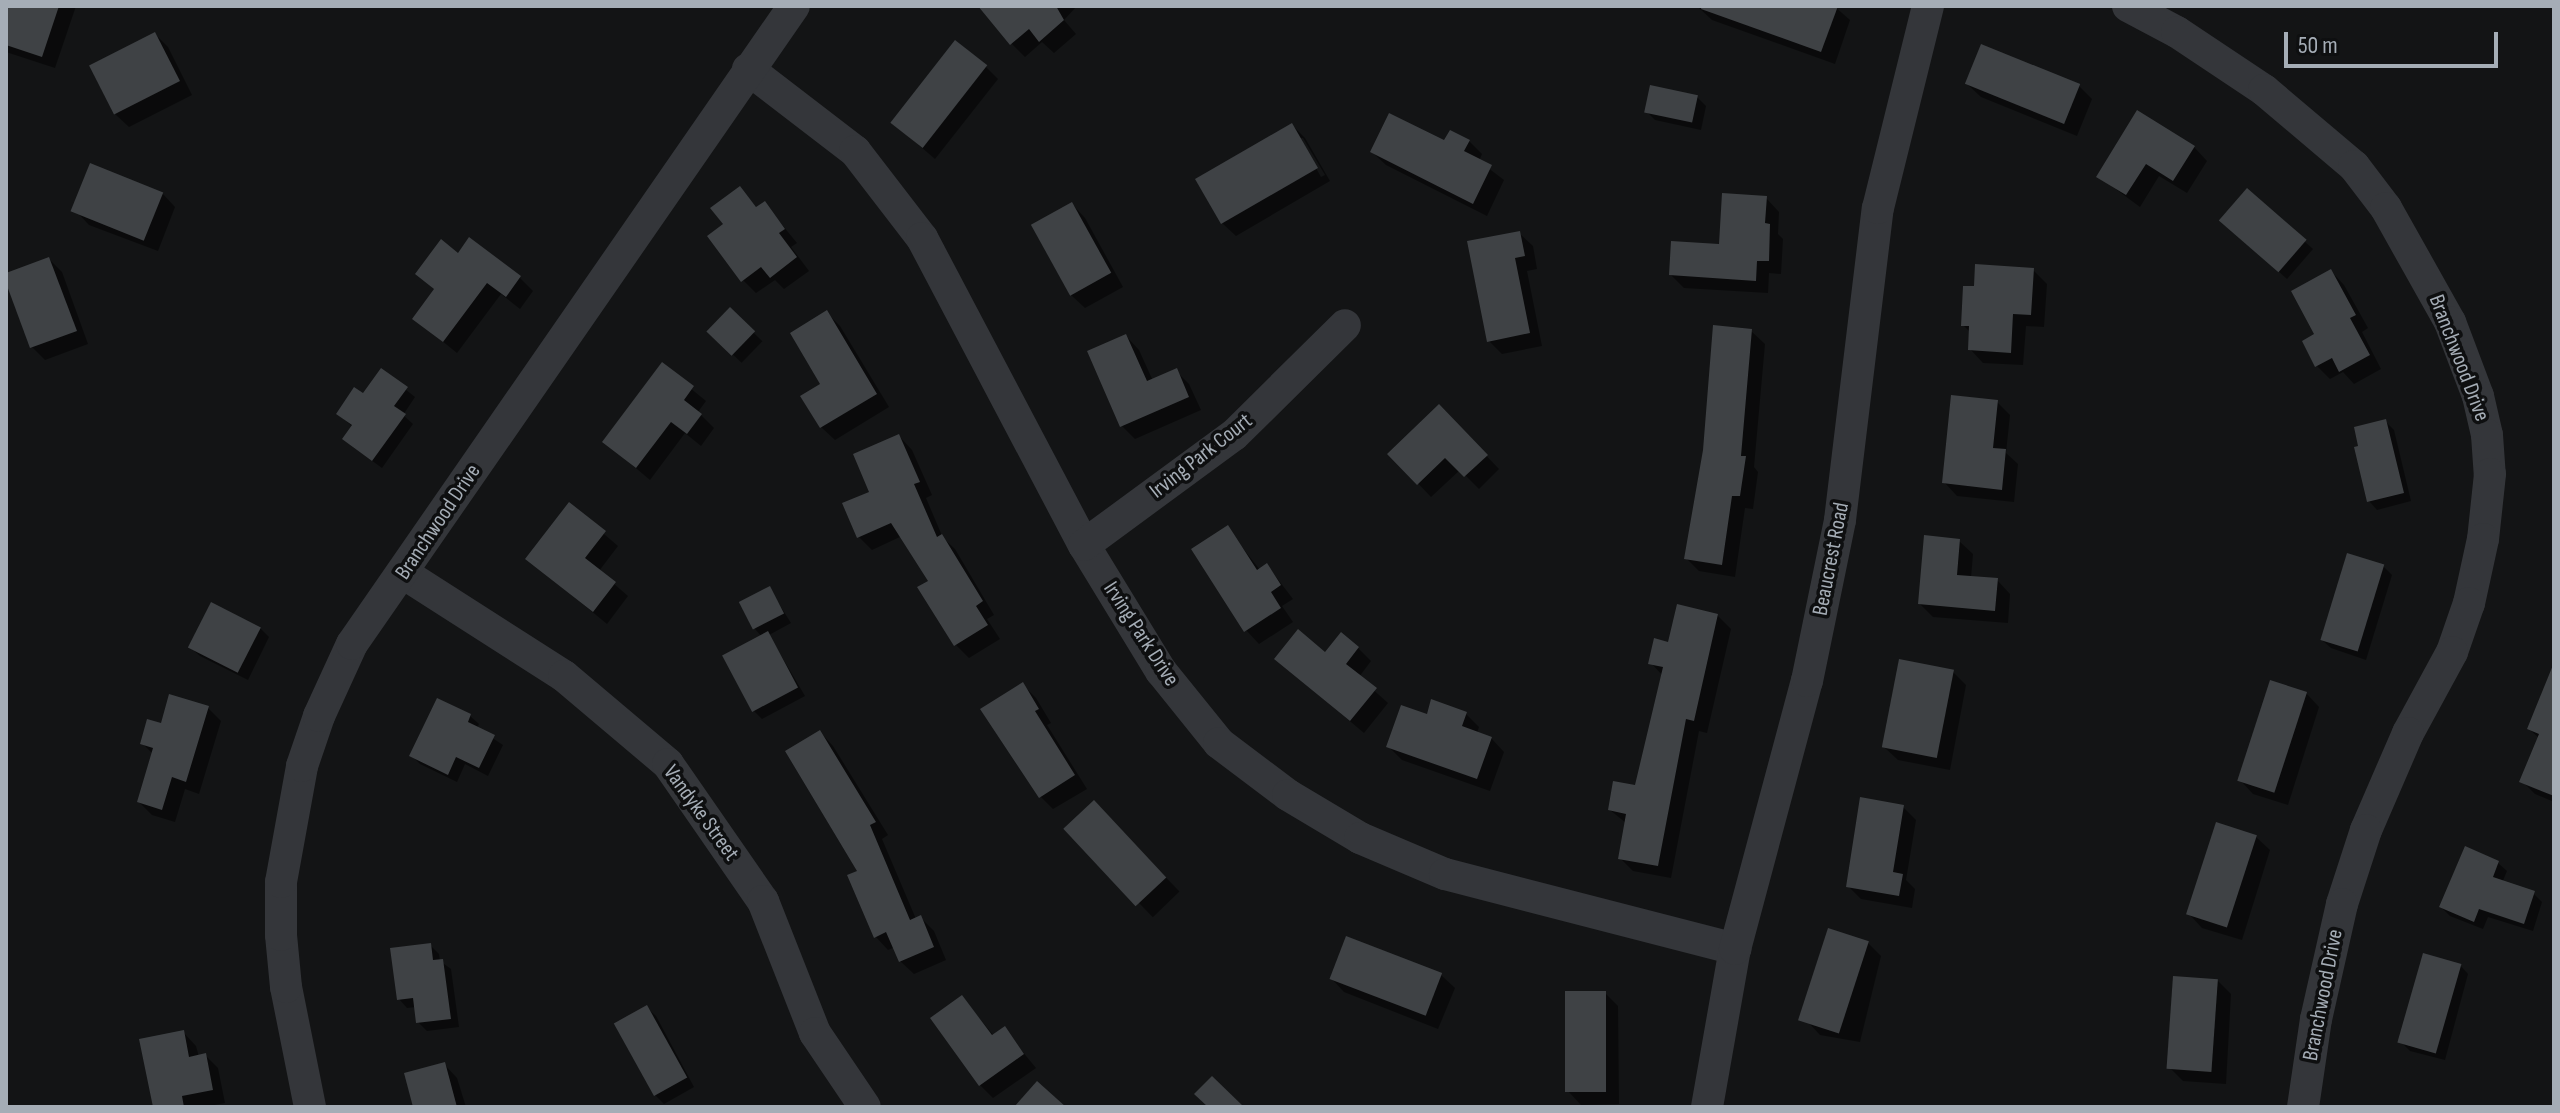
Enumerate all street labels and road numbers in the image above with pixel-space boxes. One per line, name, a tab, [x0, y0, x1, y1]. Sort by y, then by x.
street label: Branchwood Drive	[2423, 291, 2495, 425]
street label: Irving Park Court	[1144, 408, 1258, 504]
street label: Branchwood Drive	[390, 459, 486, 585]
street label: Beaucrest Road	[1807, 500, 1855, 618]
street label: Irving Park Drive	[1097, 577, 1185, 691]
street label: Vandyke Street	[658, 760, 744, 866]
street label: Branchwood Drive	[2297, 927, 2349, 1063]

